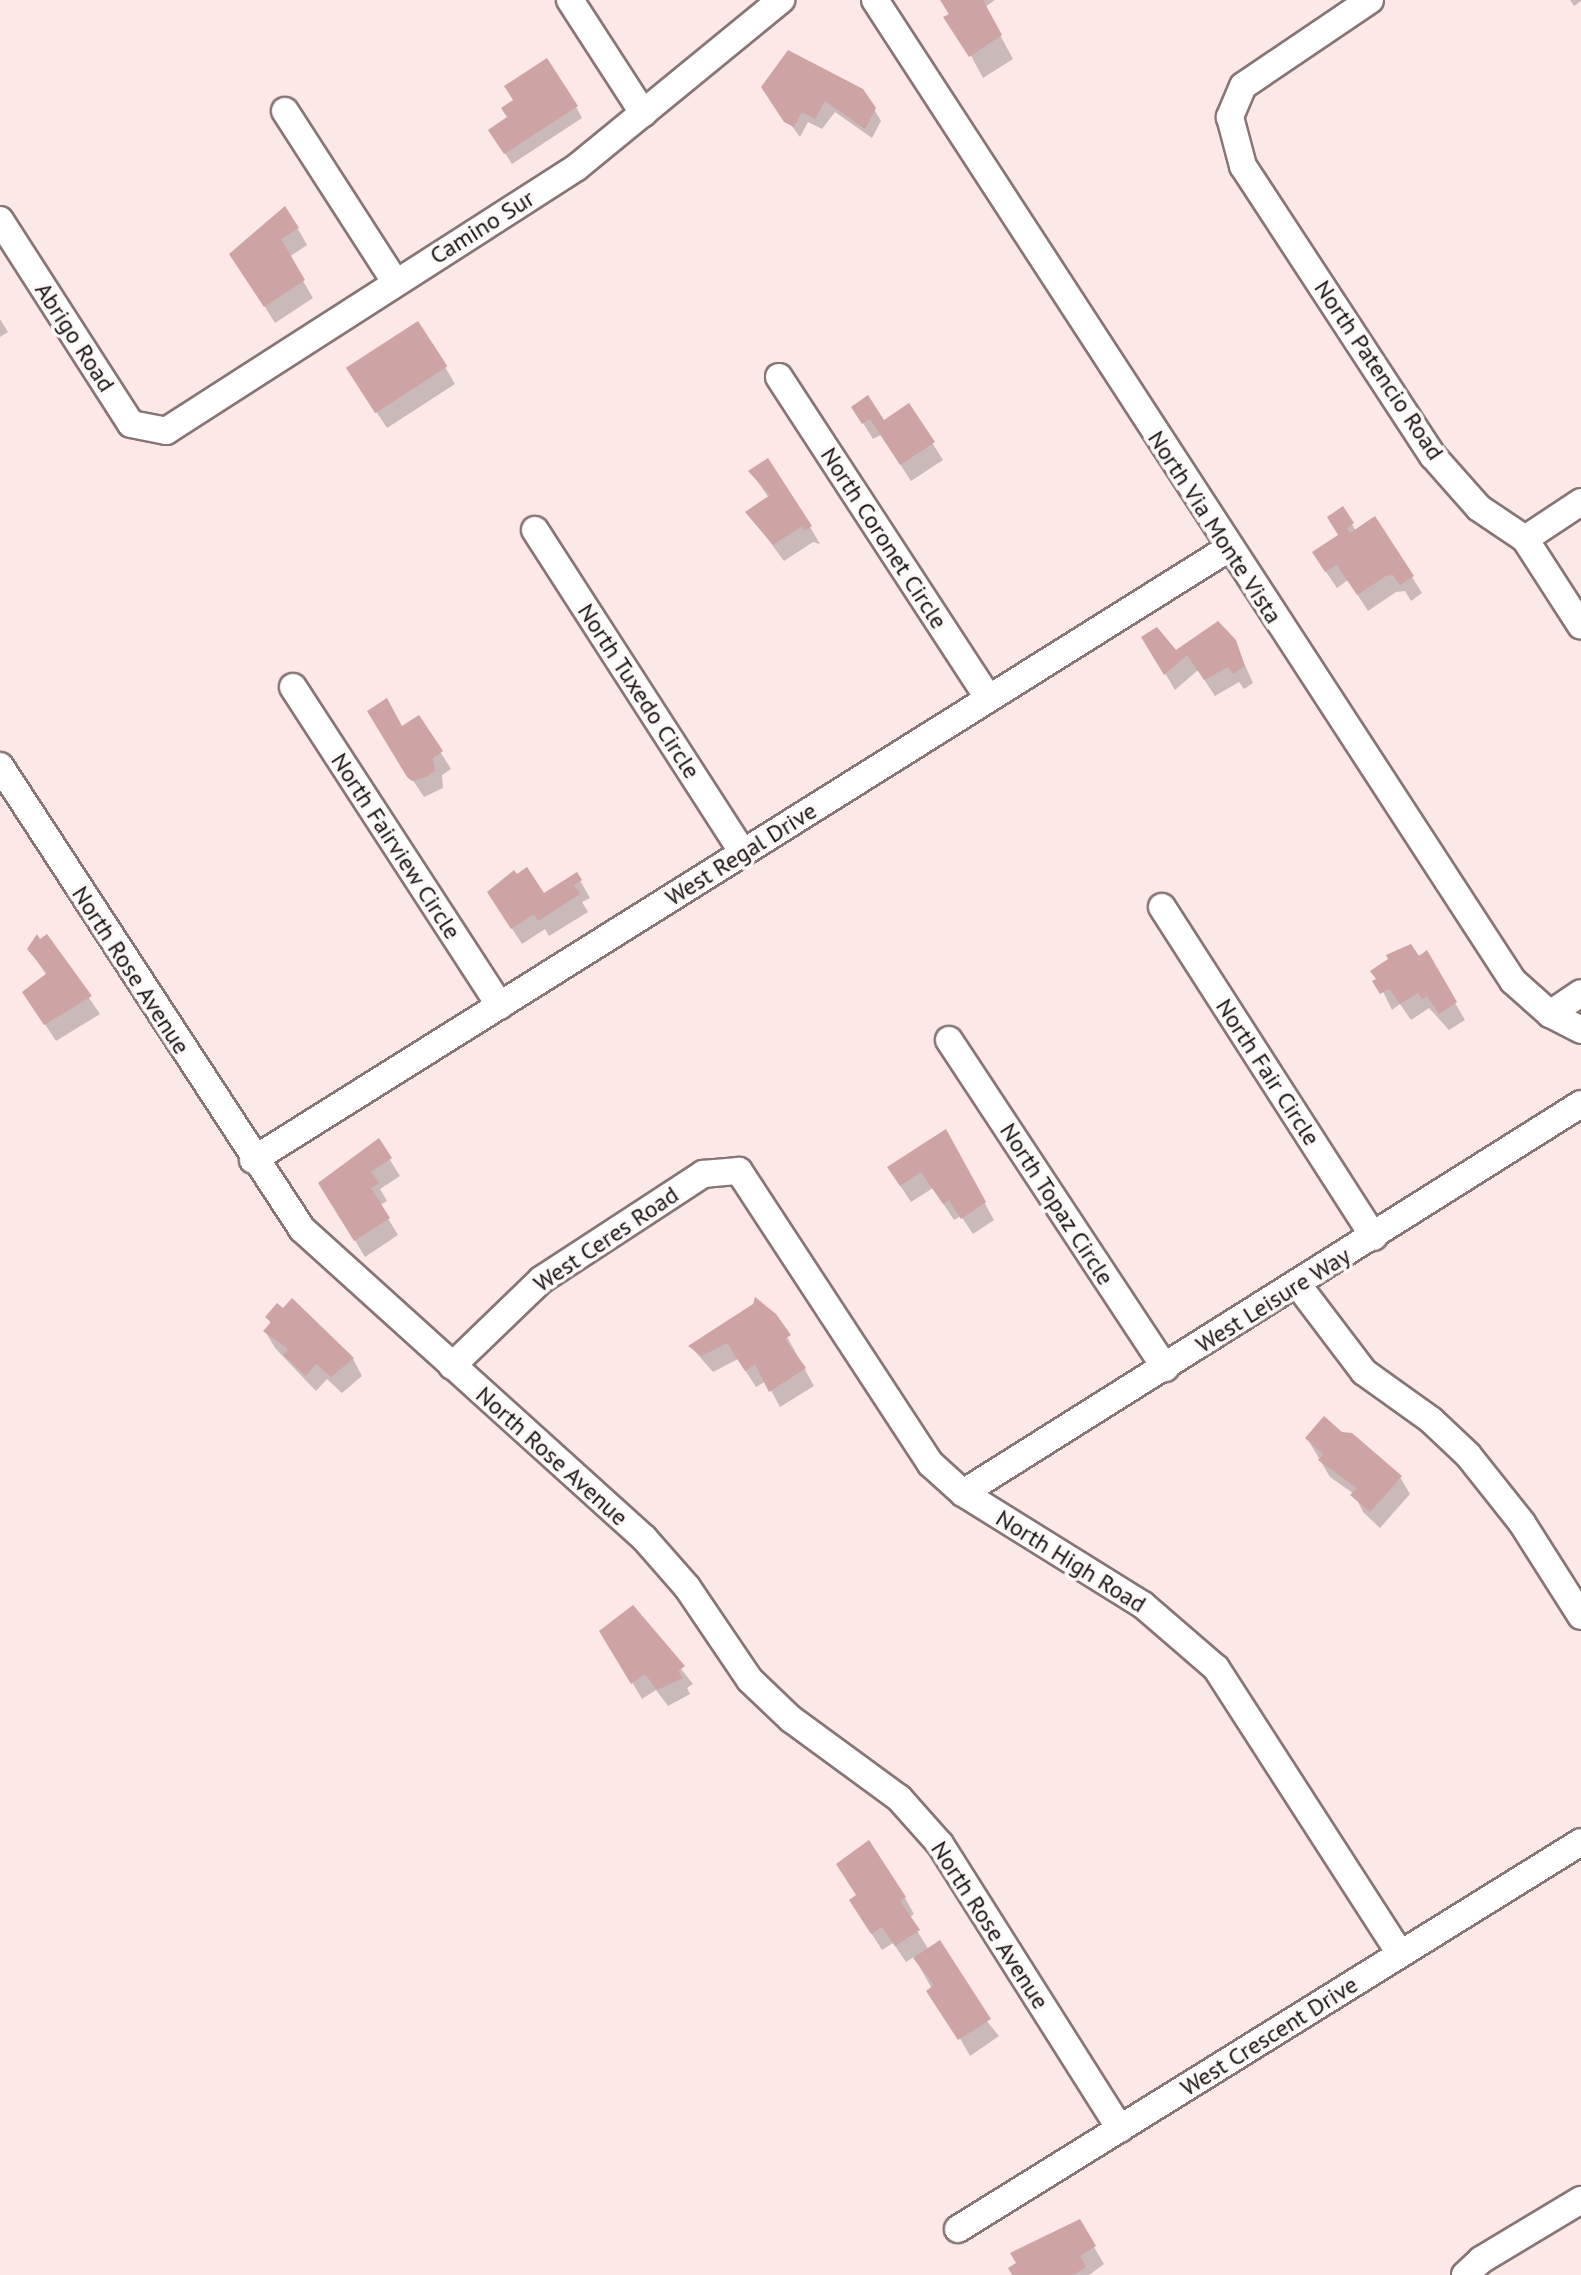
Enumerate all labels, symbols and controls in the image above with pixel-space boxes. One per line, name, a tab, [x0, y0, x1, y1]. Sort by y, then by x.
street label: Camino Sur	[425, 184, 539, 270]
street label: North Patencio Road	[1308, 275, 1450, 465]
street label: Abrigo Road	[29, 277, 121, 397]
street label: North Via Monte Vista	[1141, 425, 1289, 629]
street label: North Coronet Circle	[815, 442, 953, 634]
street label: North Tuxedo Circle	[571, 598, 707, 784]
street label: North Fairview Circle	[325, 747, 467, 945]
street label: West Regal Drive	[660, 796, 822, 912]
street label: North Rose Avenue	[66, 880, 196, 1060]
street label: North Fair Circle	[1210, 993, 1326, 1151]
street label: North Topaz Circle	[993, 1117, 1121, 1291]
street label: West Ceres Road	[528, 1180, 684, 1298]
street label: West Leisure Way	[1190, 1241, 1356, 1359]
street label: North Rose Avenue	[470, 1380, 634, 1532]
street label: North High Road	[991, 1503, 1151, 1619]
street label: North Rose Avenue	[925, 1835, 1055, 2015]
street label: West Crescent Drive	[1175, 1970, 1363, 2102]

